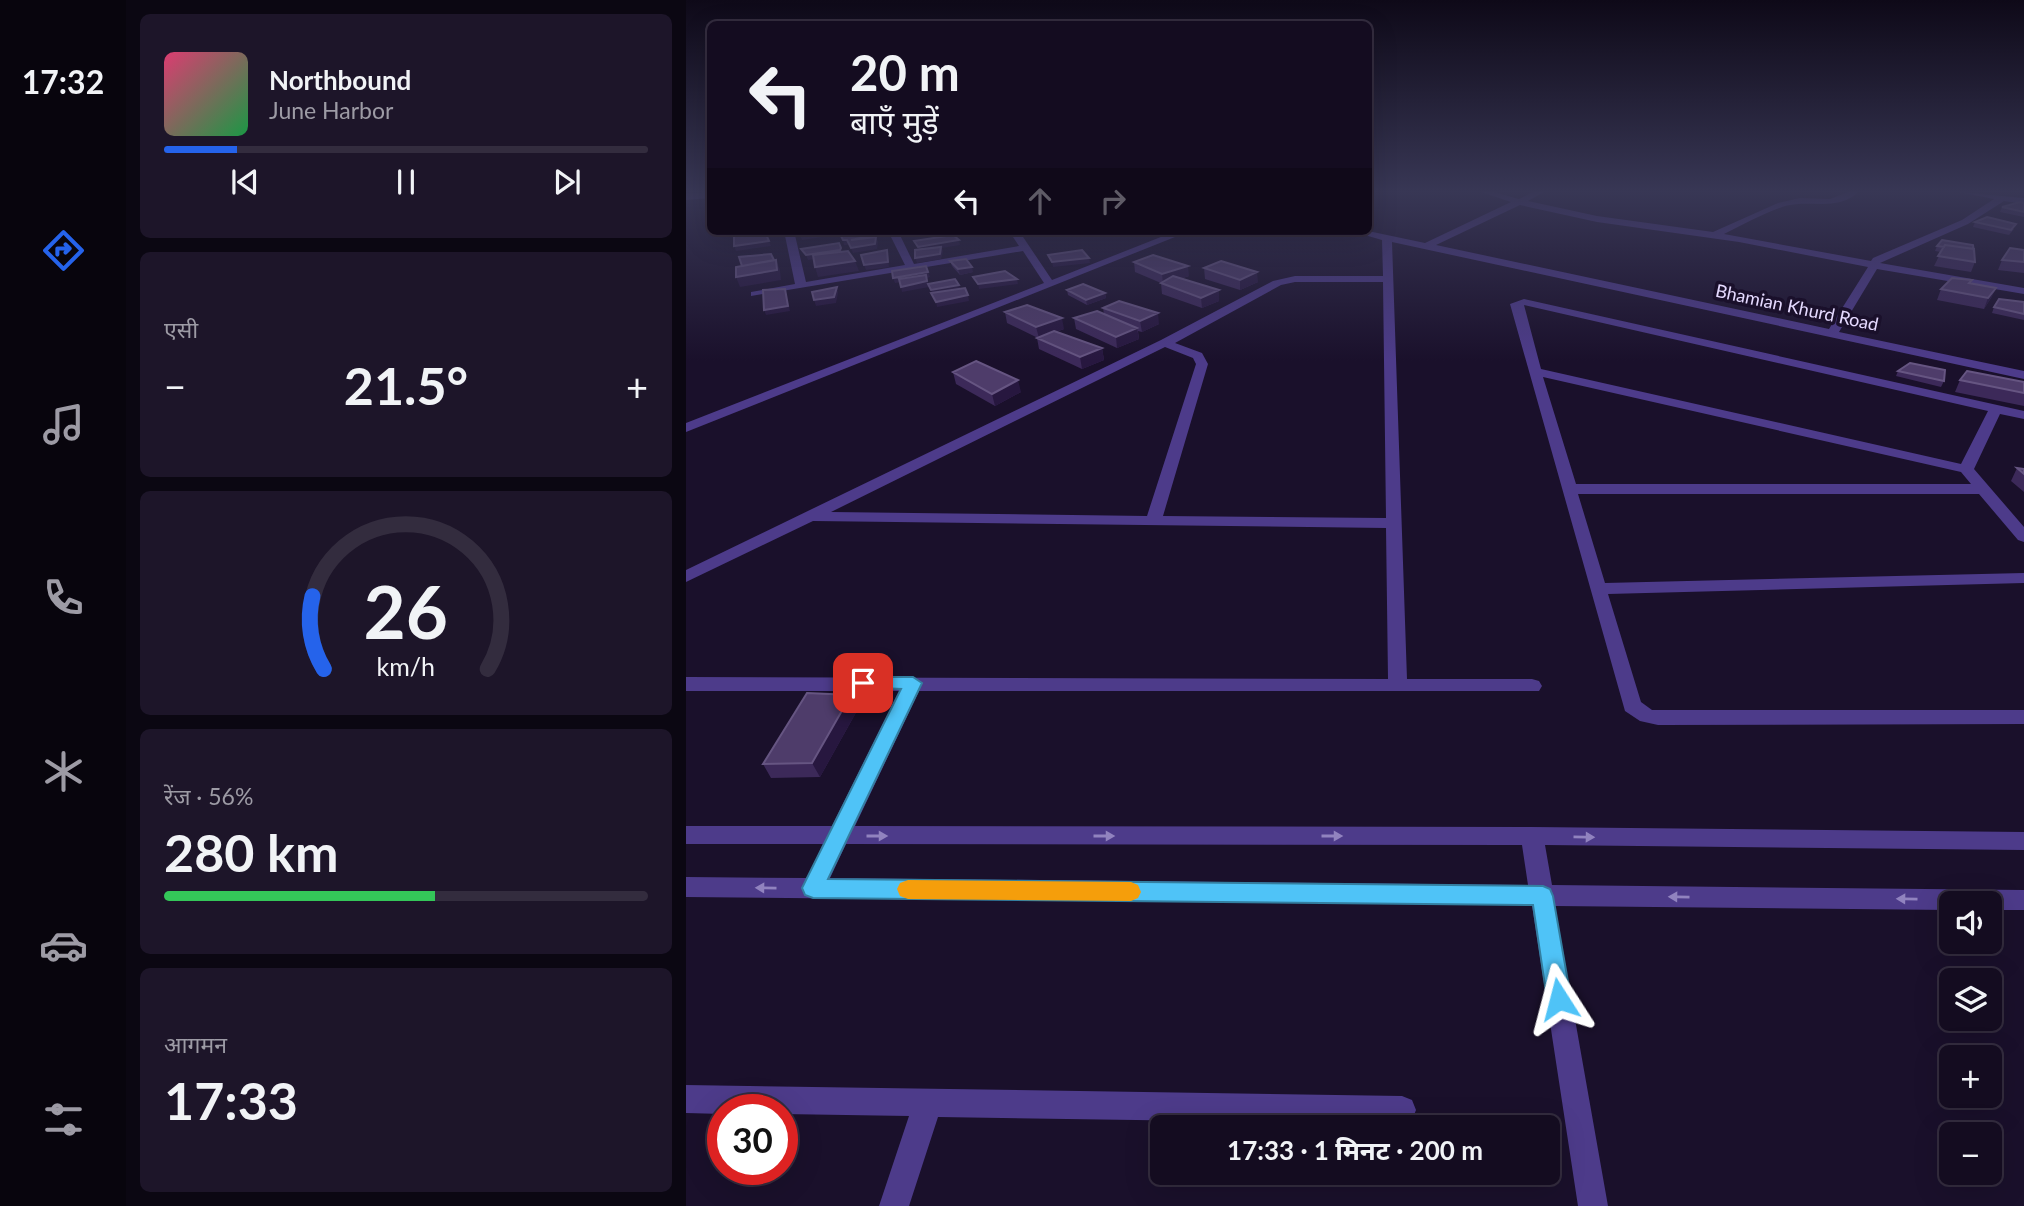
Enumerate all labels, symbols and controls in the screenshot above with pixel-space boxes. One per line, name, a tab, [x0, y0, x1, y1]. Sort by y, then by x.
text: 20 m	[850, 43, 960, 101]
icon: left	[735, 49, 826, 140]
text: 17:32	[22, 62, 104, 101]
text: Northbound	[269, 64, 411, 96]
text: June Harbor	[269, 96, 393, 124]
text: बाएँ मुड़ें	[850, 102, 939, 141]
icon: previous	[226, 163, 264, 201]
icon: pause	[387, 163, 425, 201]
icon: next	[548, 163, 586, 201]
icon: left	[948, 182, 986, 220]
icon: ahead	[1021, 182, 1059, 220]
icon: right	[1094, 182, 1132, 220]
icon: directions	[39, 226, 88, 275]
street label: Bhamian Khurd Road	[1714, 279, 1881, 335]
text: एसी	[164, 315, 198, 343]
text: 21.5°	[344, 354, 468, 416]
text: −	[164, 363, 186, 409]
text: +	[626, 363, 648, 409]
icon: music	[39, 400, 88, 449]
text: 26	[364, 567, 448, 655]
icon: phone	[39, 573, 88, 622]
text: km/h	[377, 651, 435, 681]
pin	[833, 653, 893, 713]
icon: arrive	[844, 664, 882, 702]
icon: climate	[39, 747, 88, 796]
text: रेंज · 56%	[164, 782, 253, 810]
text: 280 km	[164, 821, 338, 883]
one-way arrow	[866, 830, 888, 842]
one-way arrow	[1093, 830, 1115, 842]
one-way arrow	[1321, 830, 1343, 842]
one-way arrow	[1573, 831, 1595, 842]
one-way arrow	[755, 882, 777, 894]
one-way arrow	[1668, 891, 1690, 903]
map controls	[1939, 891, 2002, 1185]
button: sound	[1939, 891, 2002, 954]
one-way arrow	[1896, 893, 1918, 905]
icon: car	[39, 921, 88, 970]
position arrow	[1522, 962, 1596, 1036]
button: layers	[1939, 968, 2002, 1031]
text: आगमन	[164, 1030, 227, 1058]
button: +	[1939, 1045, 2002, 1108]
text: 17:33	[164, 1069, 298, 1131]
speed limit sign: 30	[707, 1094, 798, 1185]
icon: filters	[39, 1095, 88, 1144]
button: −	[1939, 1122, 2002, 1185]
text: 17:33 · 1 मिनट · 200 m	[1227, 1134, 1483, 1166]

